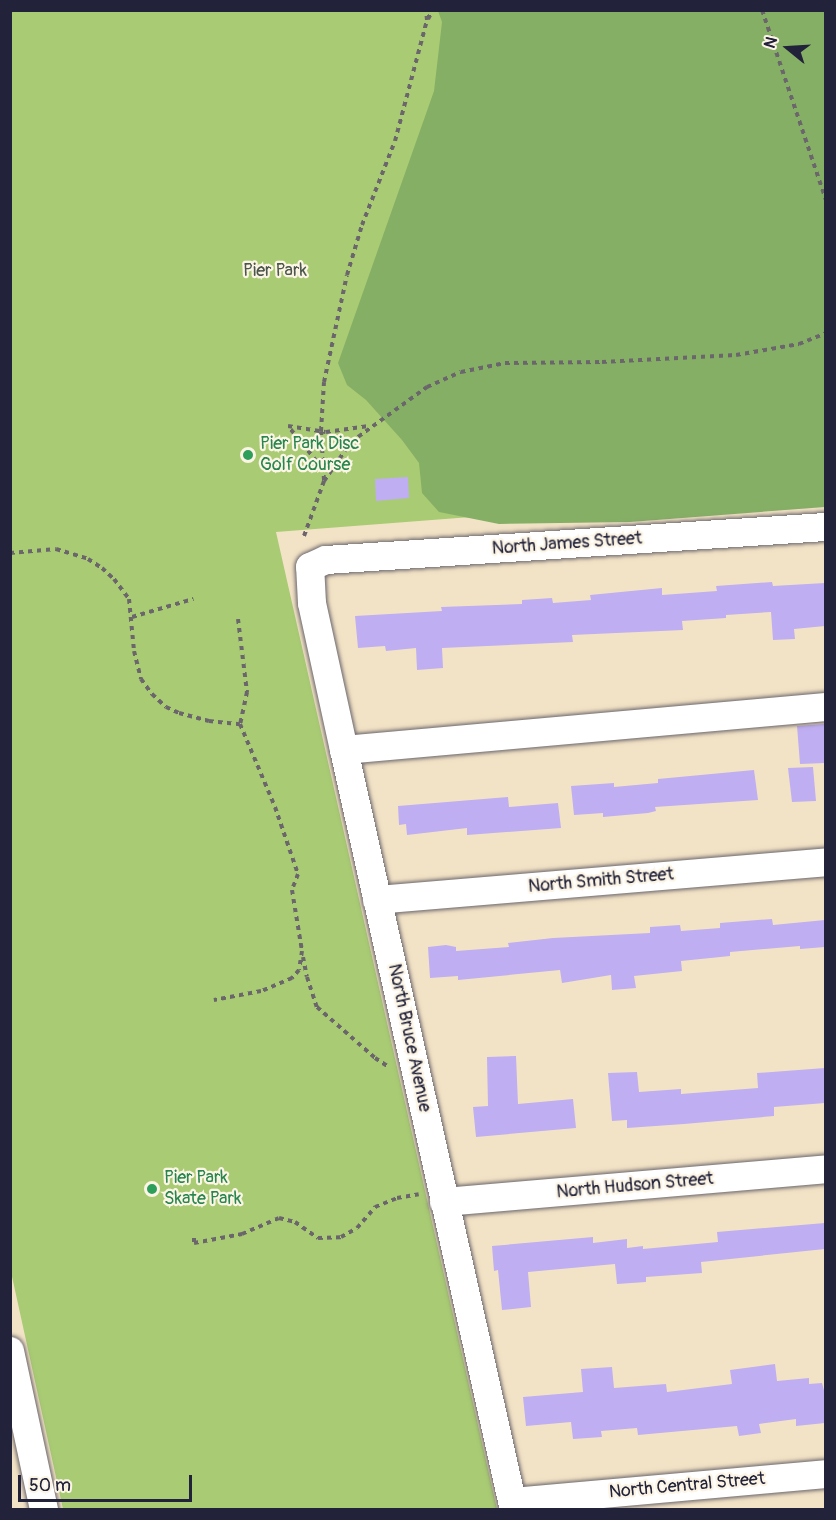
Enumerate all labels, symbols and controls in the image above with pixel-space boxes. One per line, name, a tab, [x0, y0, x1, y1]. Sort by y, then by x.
north arrow	[758, 18, 818, 78]
text: N	[760, 34, 782, 51]
park label: Pier Park	[243, 260, 307, 282]
place label: Pier Park Disc Golf Course	[260, 434, 359, 476]
marker: Pier Park Disc Golf Course	[241, 448, 255, 462]
street label: North James Street	[491, 528, 643, 560]
street label: North Smith Street	[527, 864, 675, 898]
street label: North Bruce Avenue	[383, 962, 435, 1114]
place label: Pier Park Skate Park	[164, 1168, 241, 1210]
street label: North Hudson Street	[556, 1168, 714, 1204]
marker: Pier Park Skate Park	[145, 1182, 159, 1196]
scale bar	[21, 1463, 195, 1501]
street label: North Central Street	[608, 1468, 766, 1504]
text: 50 m	[29, 1474, 71, 1497]

